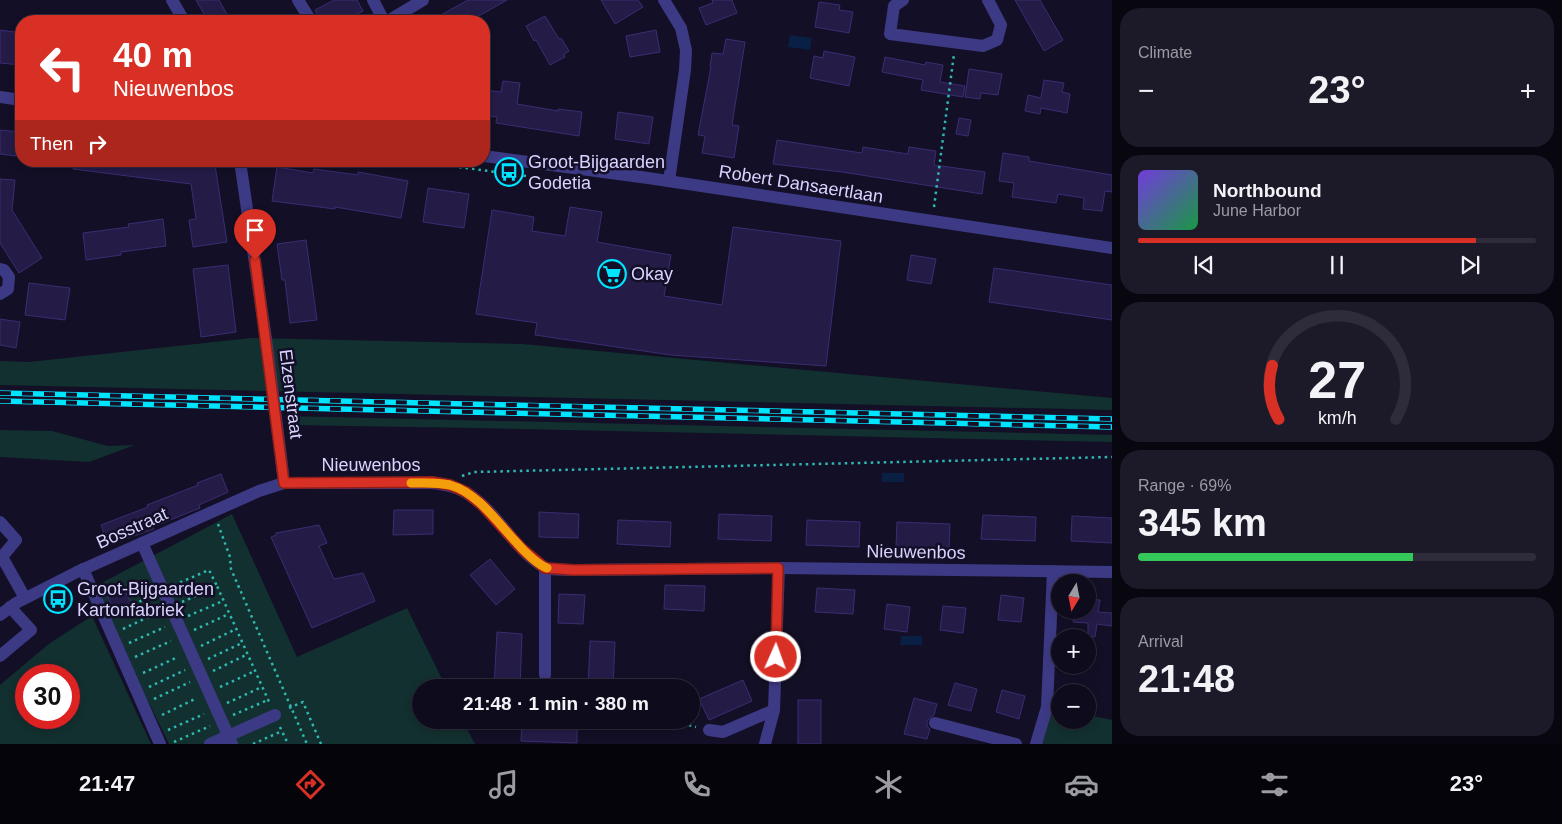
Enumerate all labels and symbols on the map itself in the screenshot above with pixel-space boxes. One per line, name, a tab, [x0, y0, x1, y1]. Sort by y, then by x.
place label: Groot-Bijgaarden Godetia	[528, 152, 665, 193]
bus stop icon: Groot-Bijgaarden Godetia	[494, 157, 524, 187]
street label: Robert Dansaertlaan	[717, 161, 885, 207]
pin	[234, 209, 276, 260]
supermarket icon: Okay	[597, 259, 627, 289]
place label: Okay	[631, 264, 673, 284]
street label: Elzenstraat	[276, 348, 306, 440]
street label: Nieuwenbos	[321, 455, 421, 475]
street label: Bosstraat	[93, 503, 171, 553]
street label: Nieuwenbos	[866, 541, 966, 563]
north arrow	[1051, 574, 1096, 619]
place label: Groot-Bijgaarden Kartonfabriek	[77, 579, 214, 620]
bus stop icon: Groot-Bijgaarden Kartonfabriek	[43, 584, 73, 614]
position arrow	[749, 630, 801, 682]
speed limit sign: 30	[15, 664, 80, 729]

